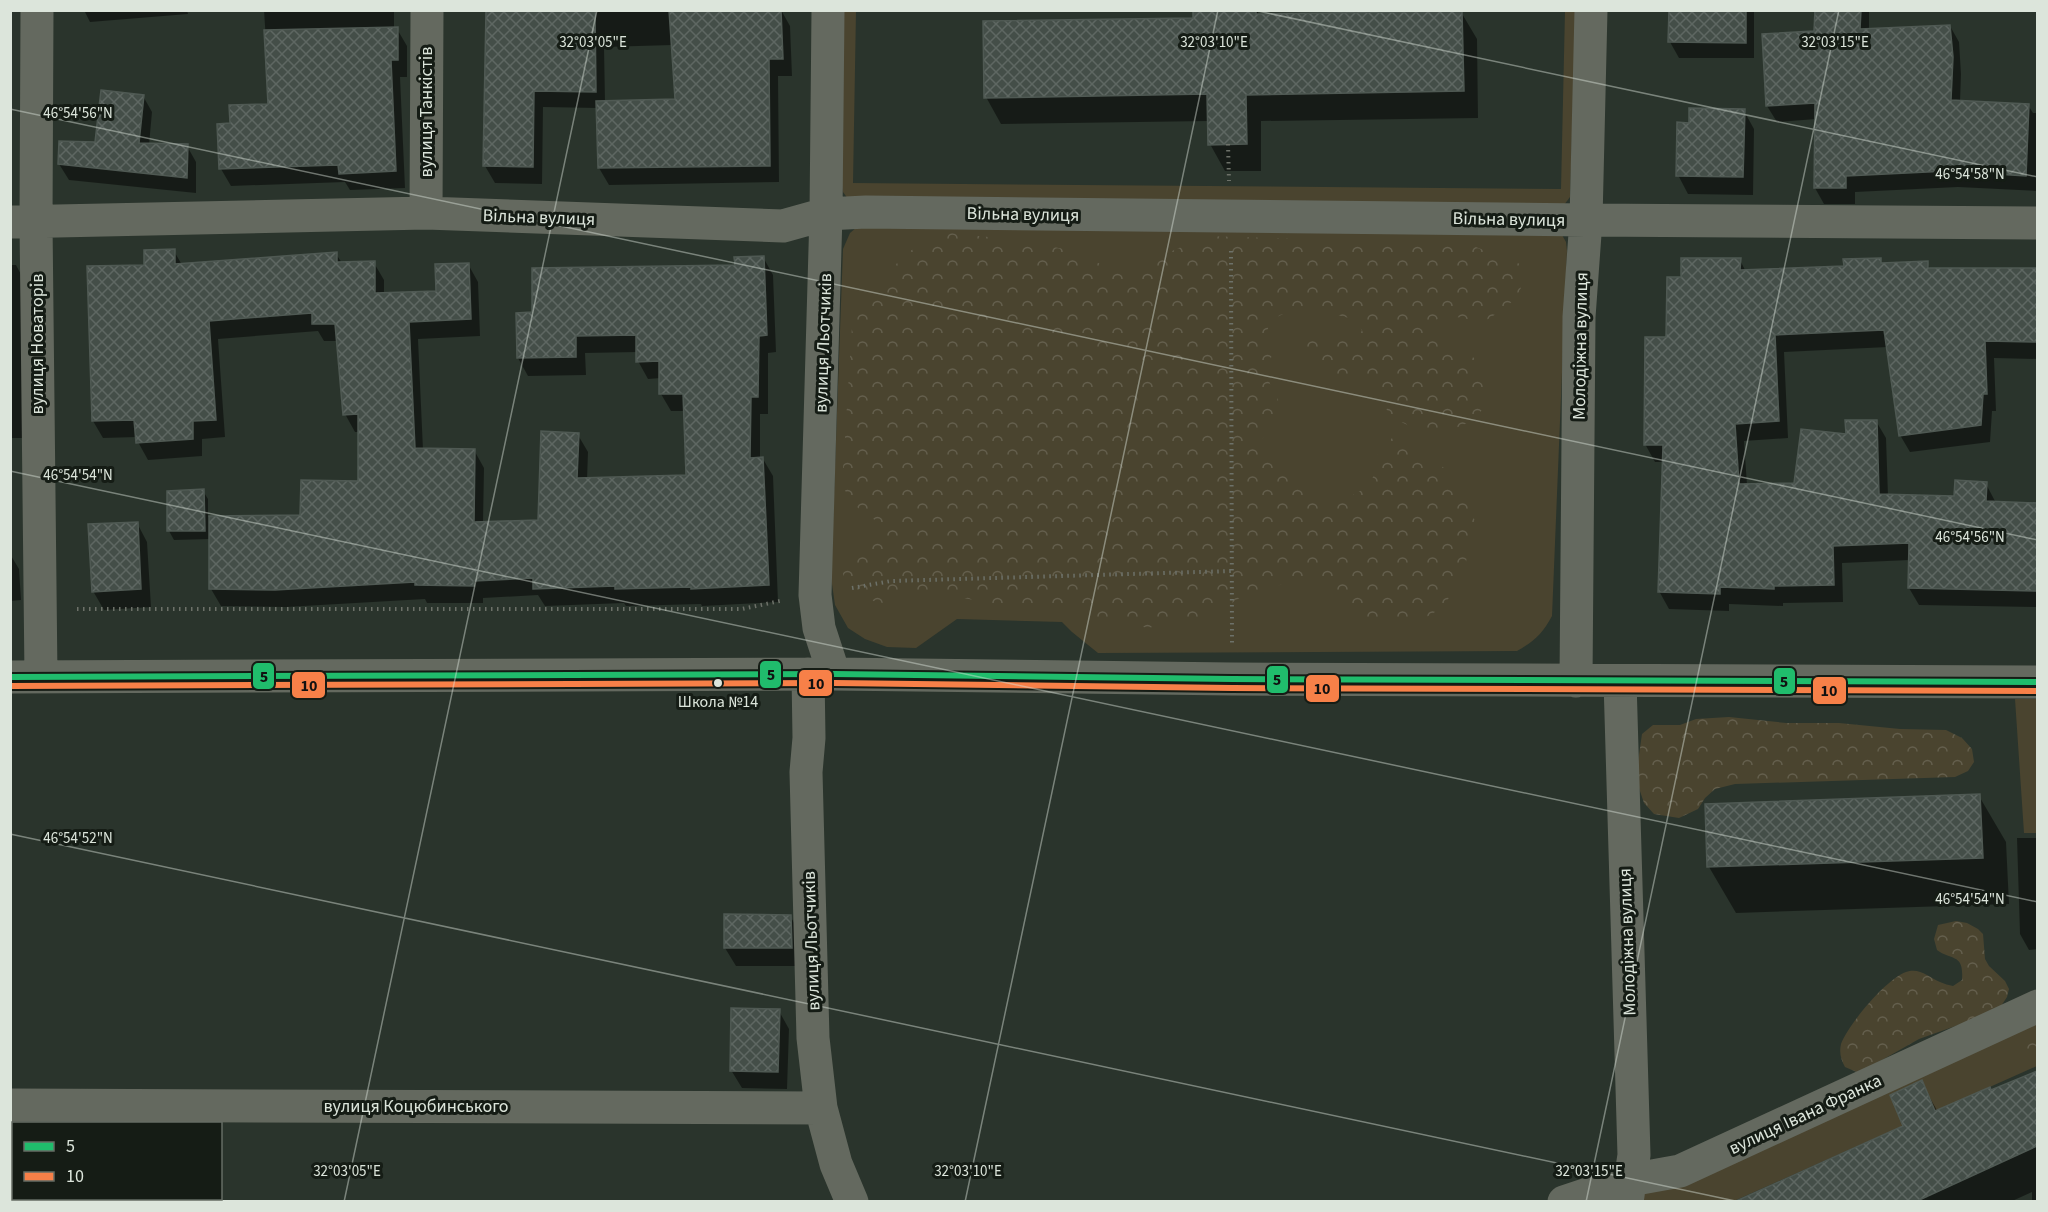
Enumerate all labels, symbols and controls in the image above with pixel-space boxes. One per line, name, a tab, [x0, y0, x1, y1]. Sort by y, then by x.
text: 32°03'05"E	[559, 32, 627, 53]
text: 32°03'10"E	[1180, 32, 1248, 53]
text: 32°03'15"E	[1801, 32, 1869, 53]
street label: вулиця Танкістів	[414, 47, 439, 177]
text: 46°54'56"N	[43, 103, 113, 124]
text: 46°54'58"N	[1935, 164, 2005, 185]
street label: Вільна вулиця	[966, 201, 1079, 228]
street label: Вільна вулиця	[482, 203, 596, 232]
street label: Вільна вулиця	[1452, 206, 1565, 233]
street label: Молодіжна вулиця	[1567, 272, 1594, 420]
street label: вулиця Льотчиків	[809, 273, 838, 413]
street label: вулиця Новаторів	[25, 274, 50, 414]
text: 46°54'54"N	[43, 465, 113, 486]
text: 46°54'56"N	[1935, 527, 2005, 548]
line badge: 5	[759, 660, 782, 689]
line badge: 5	[252, 662, 275, 690]
text: 5	[767, 664, 775, 686]
line badge: 5	[1266, 665, 1289, 694]
text: 5	[260, 666, 268, 688]
line badge: 5	[1773, 667, 1796, 695]
line badge: 10	[798, 669, 833, 697]
text: 5	[1273, 669, 1281, 691]
line badge: 10	[291, 671, 326, 699]
text: 5	[1780, 671, 1788, 693]
text: 10	[808, 673, 824, 695]
line badge: 10	[1305, 674, 1340, 703]
text: 10	[301, 675, 317, 697]
line badge: 10	[1812, 676, 1847, 705]
marker: Школа №14	[712, 677, 724, 689]
text: 10	[1314, 678, 1330, 700]
text: 10	[1821, 680, 1837, 702]
place label: Школа №14	[678, 691, 758, 713]
text: 46°54'52"N	[43, 828, 113, 849]
street label: Молодіжна вулиця	[1612, 868, 1643, 1016]
street label: вулиця Льотчиків	[797, 871, 826, 1011]
text: 46°54'54"N	[1935, 889, 2005, 910]
street label: вулиця Івана Франка	[1725, 1068, 1886, 1161]
street label: вулиця Коцюбинського	[323, 1094, 509, 1119]
legend	[12, 1122, 222, 1200]
text: 5	[66, 1134, 75, 1159]
text: 32°03'05"E	[313, 1161, 381, 1182]
text: 32°03'10"E	[934, 1161, 1002, 1182]
text: 32°03'15"E	[1555, 1161, 1623, 1182]
text: 10	[66, 1164, 84, 1189]

